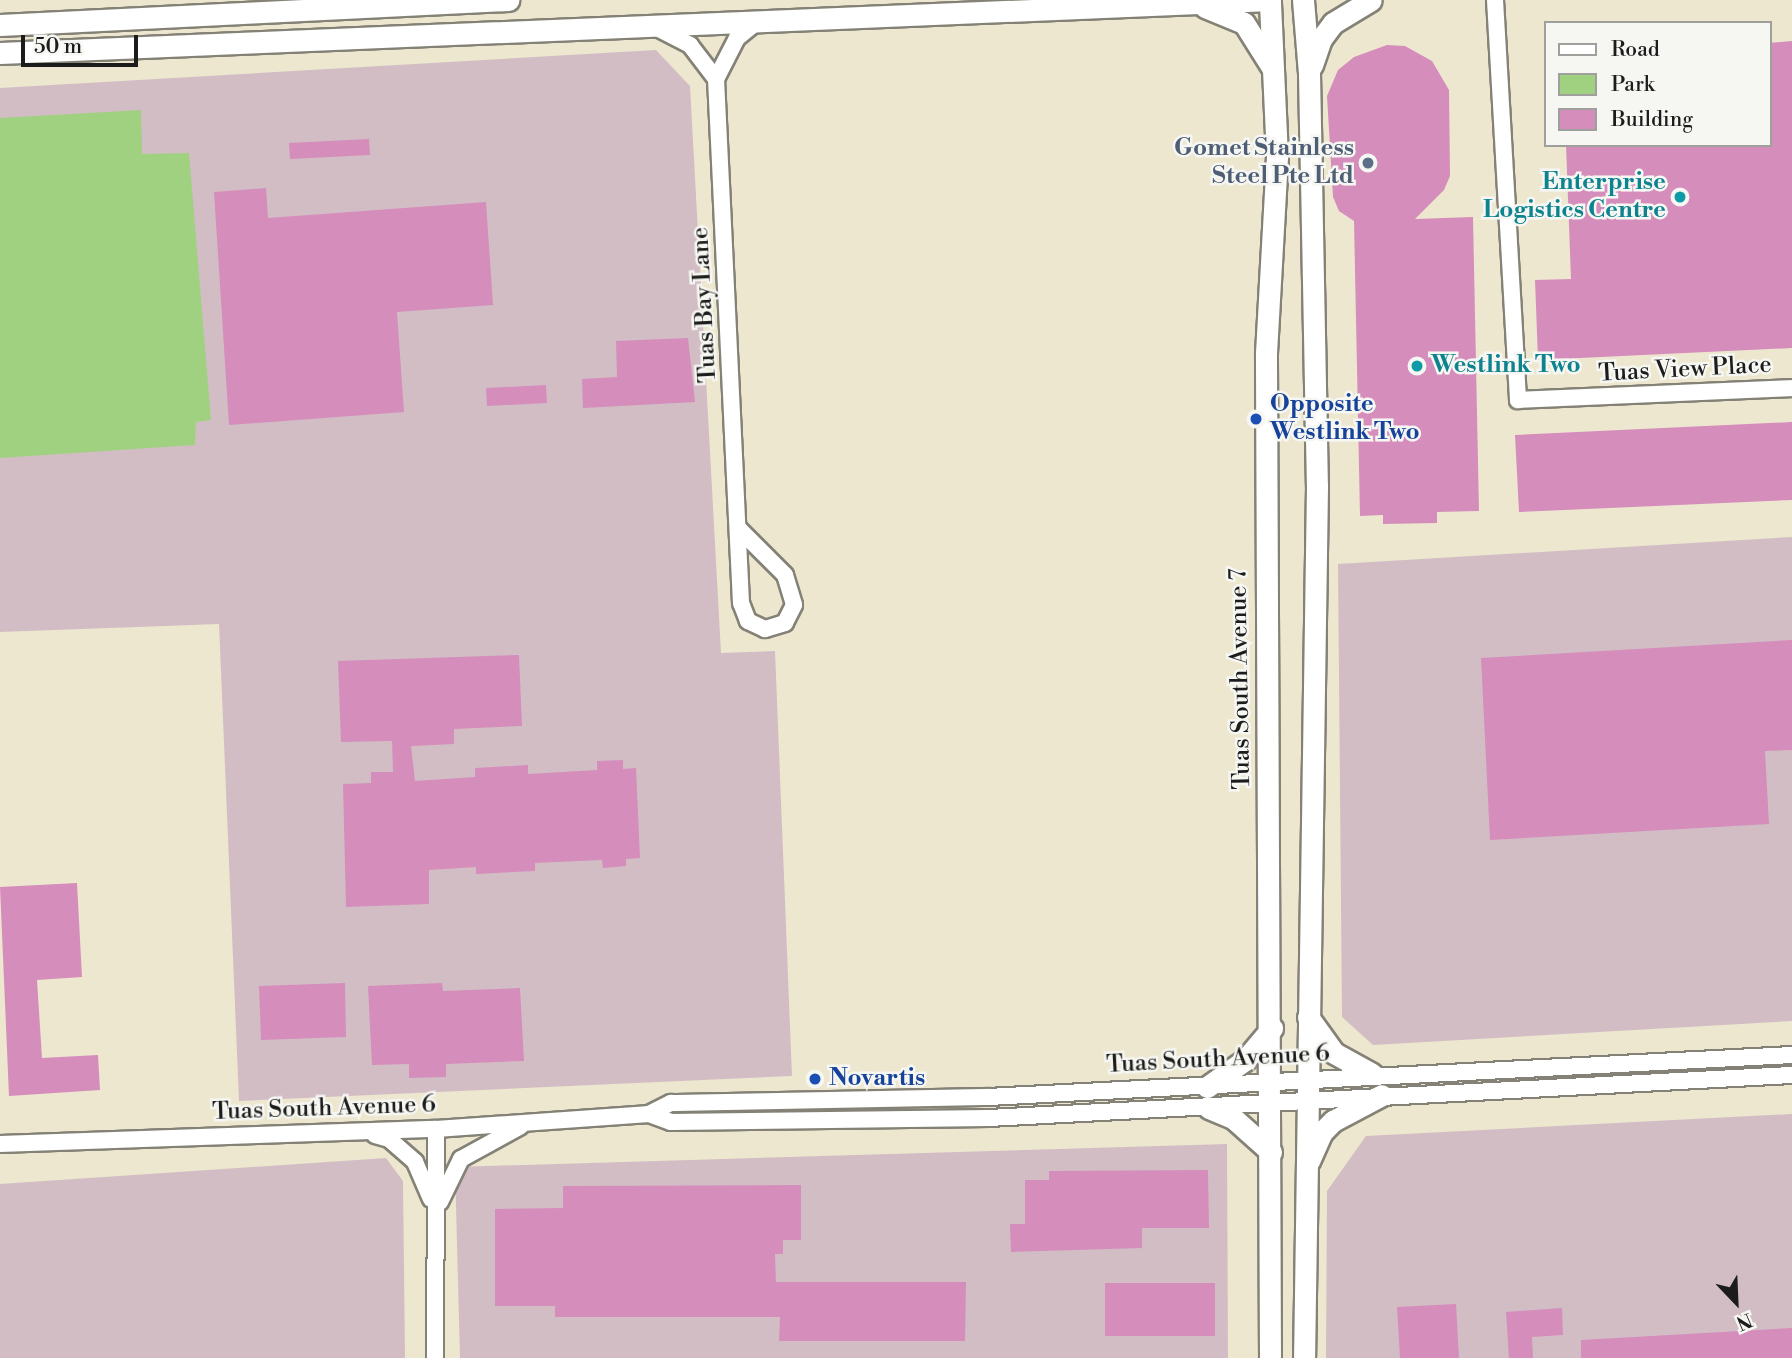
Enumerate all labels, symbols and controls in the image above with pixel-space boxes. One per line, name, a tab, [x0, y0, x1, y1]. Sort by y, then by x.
scale bar	[24, 21, 142, 65]
legend	[1544, 21, 1771, 147]
text: 50 m	[34, 34, 82, 60]
text: Road	[1611, 37, 1660, 63]
text: Park	[1611, 72, 1655, 98]
text: Building	[1611, 107, 1693, 133]
place label: Gomet Stainless Steel Pte Ltd	[1174, 135, 1354, 191]
marker: Gomet Stainless Steel Pte Ltd	[1360, 155, 1376, 171]
place label: Enterprise Logistics Centre	[1483, 169, 1666, 225]
marker: Enterprise Logistics Centre	[1672, 189, 1688, 205]
street label: Tuas Bay Lane	[687, 226, 723, 384]
street label: Tuas View Place	[1598, 351, 1772, 389]
place label: Westlink Two	[1431, 352, 1581, 380]
marker: Westlink Two	[1409, 358, 1425, 374]
place label: Opposite Westlink Two	[1270, 391, 1420, 447]
marker: Opposite Westlink Two	[1248, 411, 1264, 427]
street label: Tuas South Avenue 7	[1225, 568, 1257, 790]
street label: Tuas South Avenue 6	[1106, 1040, 1330, 1080]
place label: Novartis	[829, 1065, 925, 1093]
marker: Novartis	[807, 1071, 823, 1087]
street label: Tuas South Avenue 6	[212, 1091, 436, 1127]
north arrow	[1701, 1267, 1771, 1337]
text: N	[1733, 1307, 1756, 1335]

